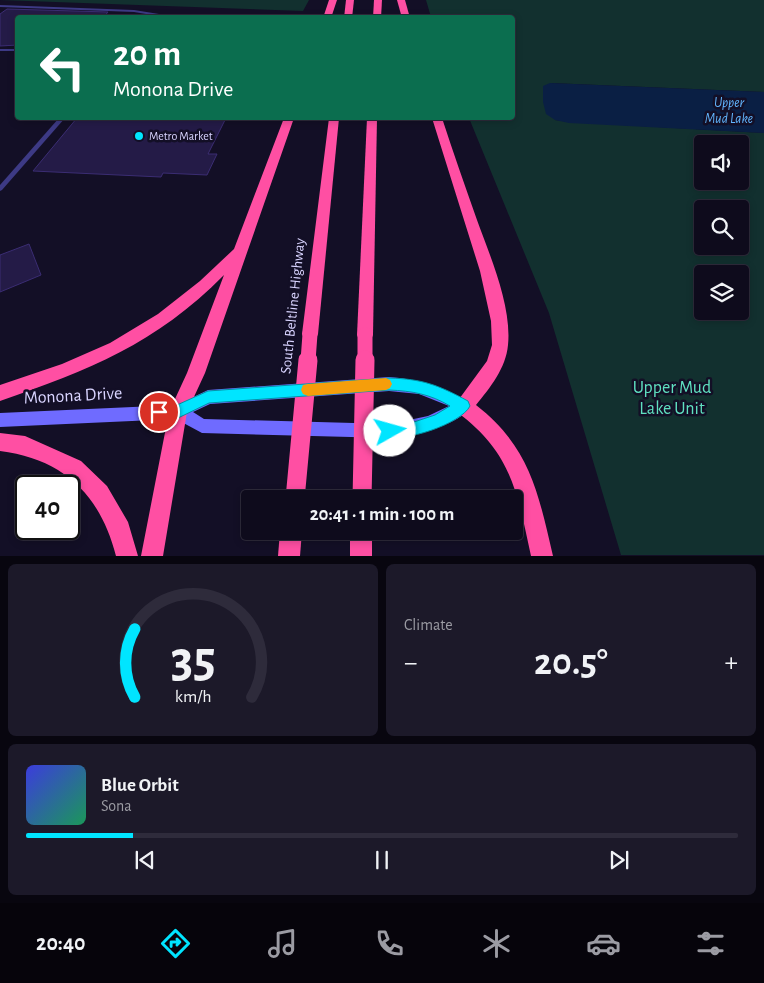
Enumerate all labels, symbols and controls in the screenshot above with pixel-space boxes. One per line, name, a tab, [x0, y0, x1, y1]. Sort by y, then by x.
icon: left	[30, 35, 95, 100]
text: 20 m	[113, 37, 181, 72]
text: Monona Drive	[113, 78, 233, 100]
water label: Upper Mud Lake	[705, 96, 753, 126]
marker: Metro Market	[133, 130, 145, 142]
place label: Metro Market	[149, 130, 213, 142]
map controls	[694, 135, 749, 320]
button: sound	[694, 135, 749, 190]
button: search	[694, 200, 749, 255]
street label: South Beltline Highway	[278, 237, 308, 375]
button: layers	[694, 265, 749, 320]
park label: Upper Mud Lake Unit	[633, 379, 711, 418]
street label: Monona Drive	[23, 384, 123, 408]
pin	[138, 391, 180, 433]
icon: arrive	[145, 398, 173, 426]
position arrow	[363, 404, 415, 456]
speed limit sign: 40	[15, 475, 80, 540]
text: 20:41 · 1 min · 100 m	[310, 505, 454, 524]
text: Climate	[404, 617, 453, 633]
text: 35	[171, 634, 215, 686]
text: 20.5°	[534, 644, 608, 682]
text: −	[404, 649, 417, 677]
text: +	[725, 649, 738, 677]
text: km/h	[175, 688, 211, 706]
text: Blue Orbit	[101, 776, 179, 795]
text: Sona	[101, 798, 132, 814]
icon: previous	[131, 846, 159, 874]
icon: pause	[368, 846, 396, 874]
icon: next	[605, 846, 633, 874]
icon: directions	[158, 926, 193, 961]
icon: music	[265, 926, 300, 961]
icon: phone	[372, 926, 407, 961]
icon: climate	[479, 926, 514, 961]
icon: car	[586, 926, 621, 961]
icon: filters	[693, 926, 728, 961]
text: 20:40	[36, 932, 85, 954]

